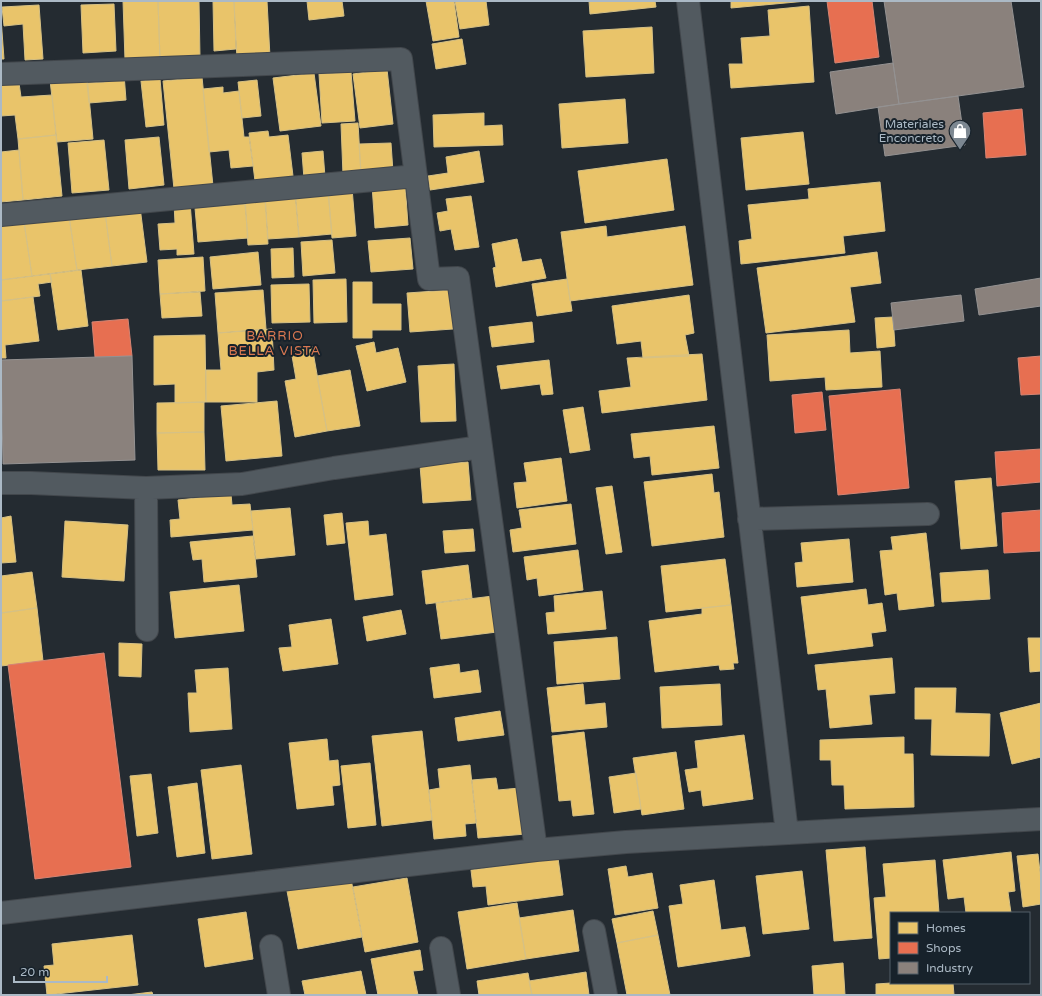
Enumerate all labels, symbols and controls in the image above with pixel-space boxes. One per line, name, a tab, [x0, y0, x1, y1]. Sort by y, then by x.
place label: Materiales Enconcreto	[879, 117, 944, 145]
shop icon: Materiales Enconcreto	[947, 118, 973, 151]
district label: BARRIO BELLA VISTA	[228, 328, 322, 359]
legend	[890, 912, 1030, 984]
text: Homes	[926, 921, 966, 935]
text: Shops	[926, 941, 961, 955]
scale bar	[14, 958, 107, 984]
text: Industry	[926, 961, 973, 975]
text: 20 m	[20, 965, 49, 979]

